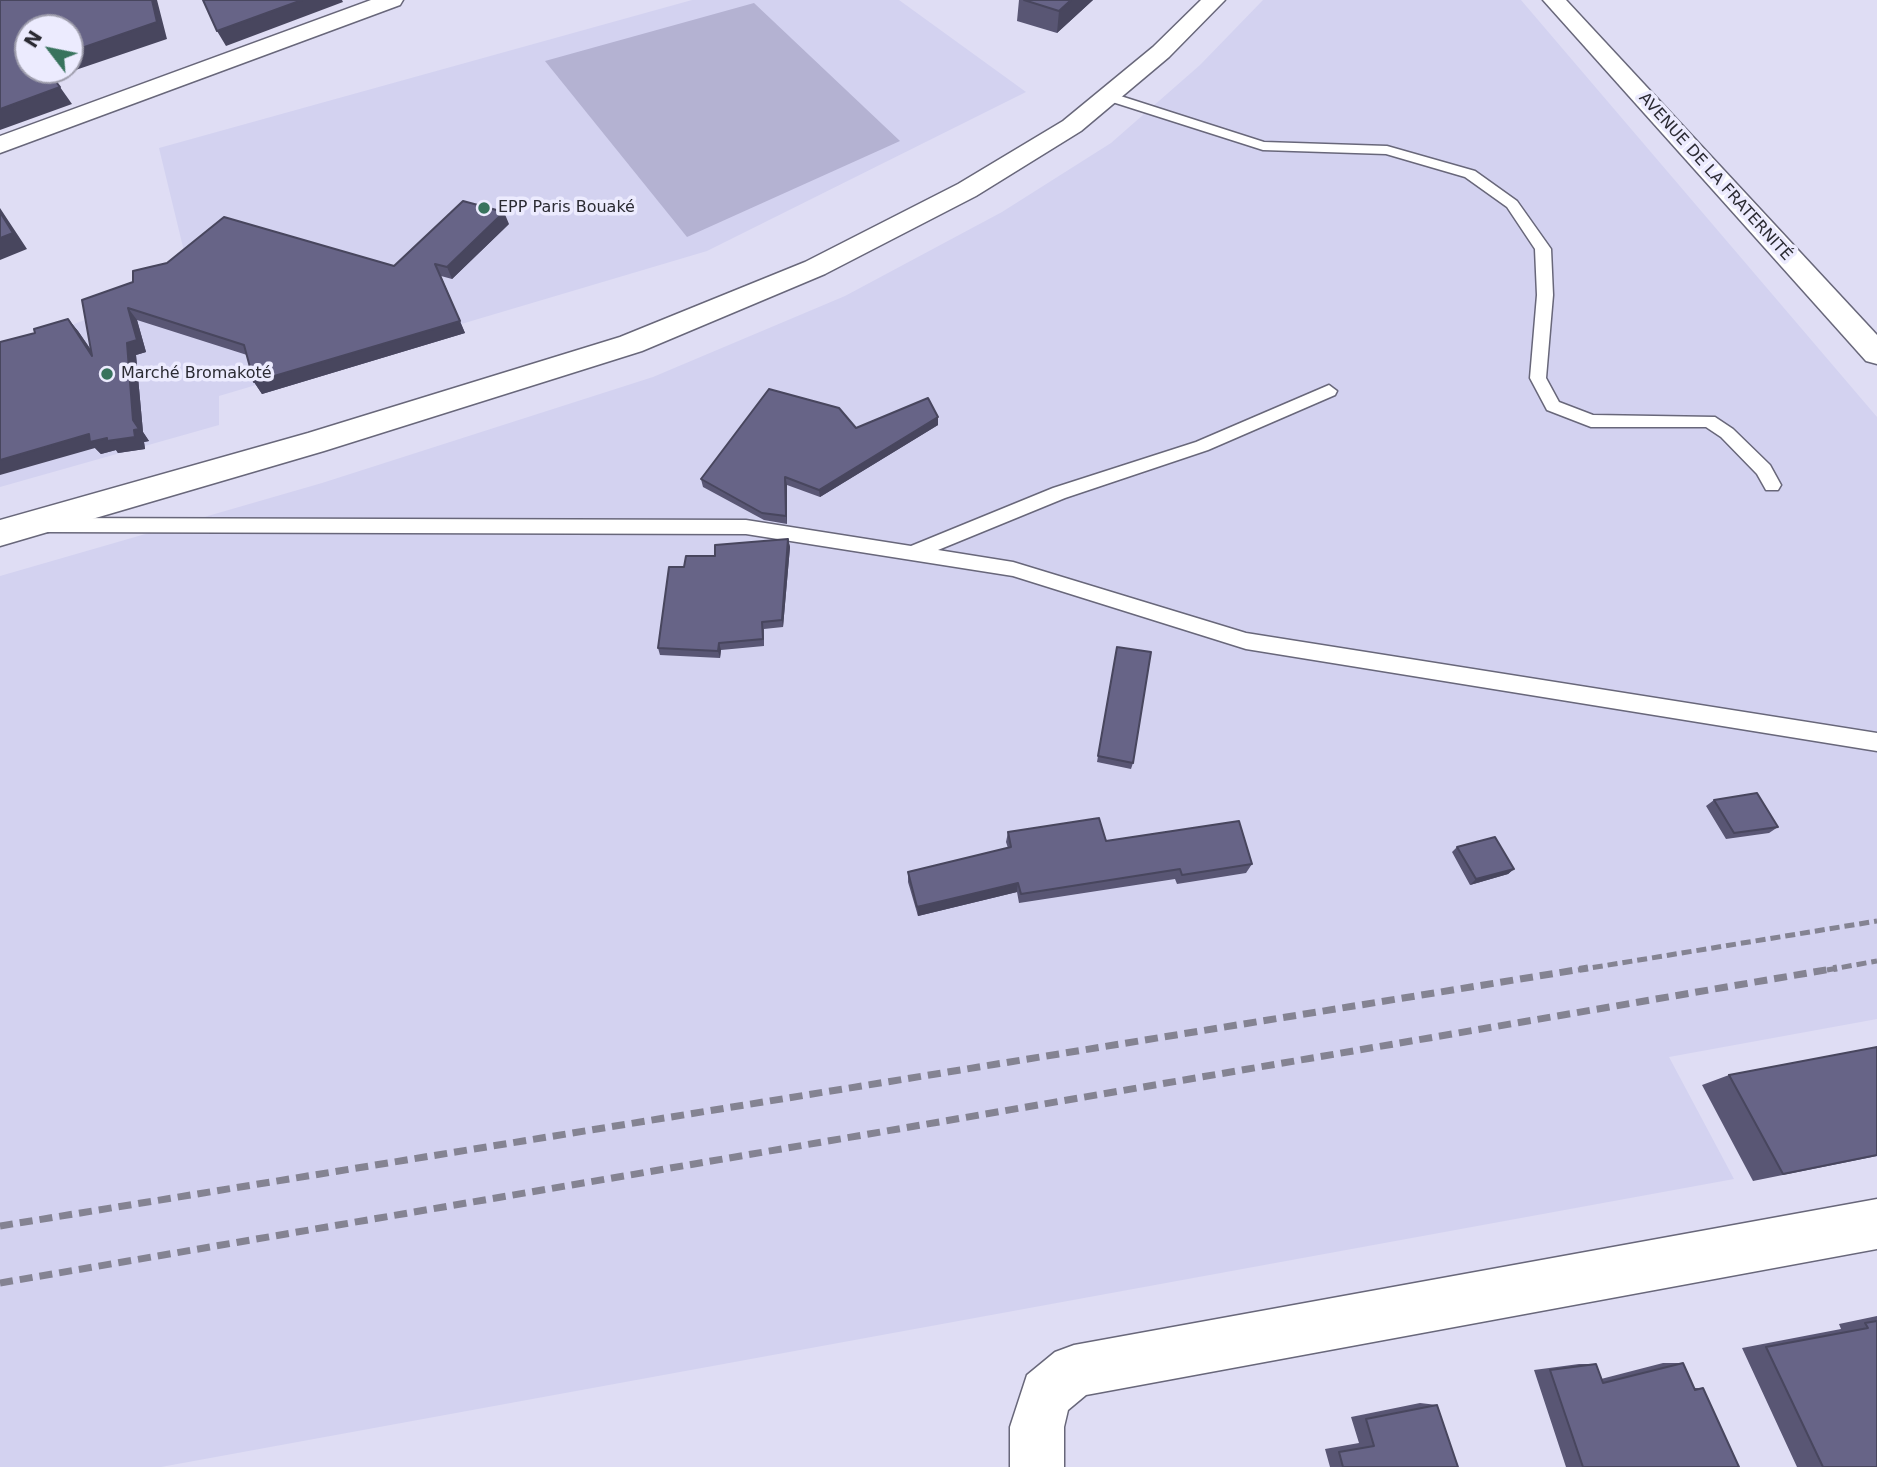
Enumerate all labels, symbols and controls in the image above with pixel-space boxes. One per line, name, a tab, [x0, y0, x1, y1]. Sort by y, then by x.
north arrow	[14, 14, 84, 84]
text: N	[19, 26, 46, 52]
street label: AVENUE DE LA FRATERNITÉ	[1634, 89, 1796, 265]
place label: EPP Paris Bouaké	[498, 198, 635, 218]
marker: EPP Paris Bouaké	[476, 200, 492, 216]
place label: Marché Bromakoté	[121, 364, 272, 384]
marker: Marché Bromakoté	[99, 366, 115, 382]

